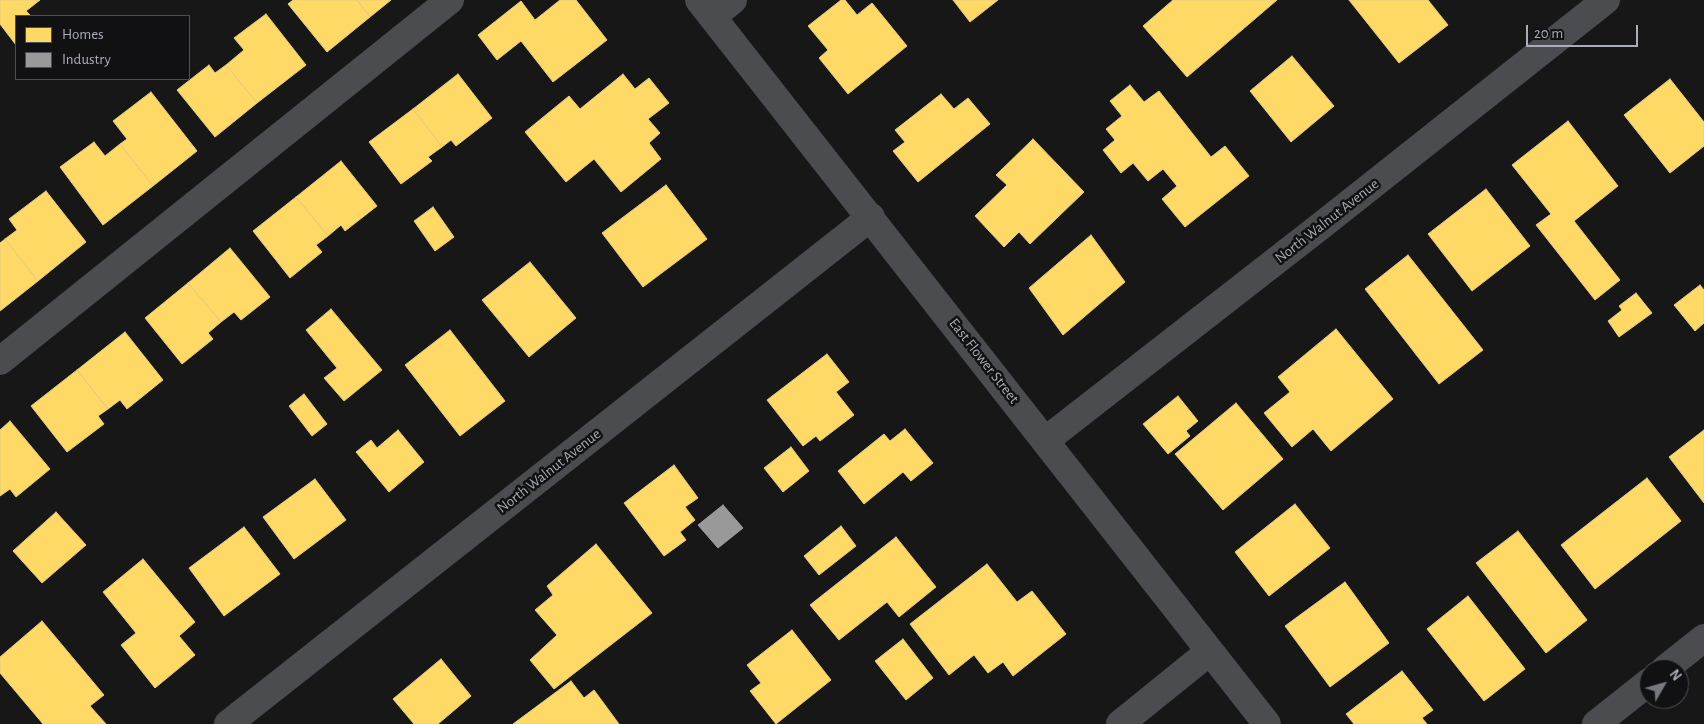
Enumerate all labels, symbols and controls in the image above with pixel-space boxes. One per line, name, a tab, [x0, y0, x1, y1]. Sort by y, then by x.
legend	[15, 15, 190, 80]
scale bar	[1529, 15, 1642, 47]
text: 20 m	[1534, 26, 1563, 41]
text: Homes	[62, 27, 104, 42]
text: Industry	[62, 52, 111, 67]
street label: North Walnut Avenue	[1272, 175, 1382, 267]
street label: East Flower Street	[945, 315, 1023, 407]
street label: North Walnut Avenue	[494, 425, 604, 517]
north arrow	[1639, 659, 1689, 709]
text: N	[1667, 667, 1684, 684]

